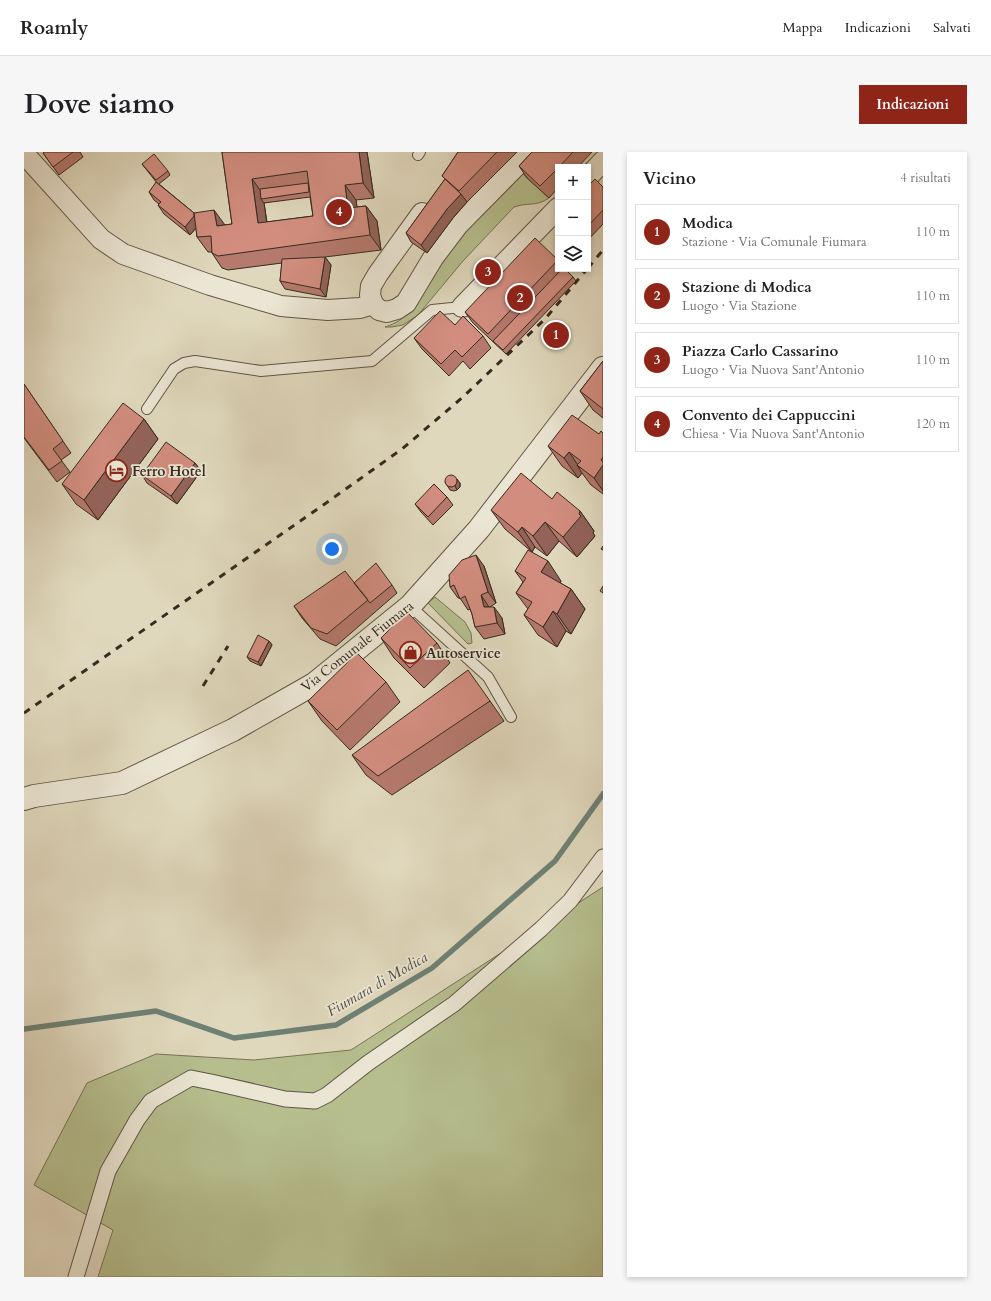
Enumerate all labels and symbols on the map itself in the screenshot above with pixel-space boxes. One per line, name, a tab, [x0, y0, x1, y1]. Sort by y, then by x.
pin: 4	[326, 197, 352, 227]
pin: 3	[475, 257, 501, 287]
pin: 2	[507, 283, 533, 313]
pin: 1	[543, 320, 569, 350]
hotel icon: Ferro Hotel	[104, 458, 130, 484]
place label: Ferro Hotel	[132, 462, 206, 481]
your location	[322, 539, 342, 559]
street label: Via Comunale Fiumara	[297, 596, 418, 696]
shop icon: Autoservice	[398, 640, 424, 666]
place label: Autoservice	[426, 644, 501, 663]
water label: Fiumara di Modica	[323, 947, 431, 1021]

